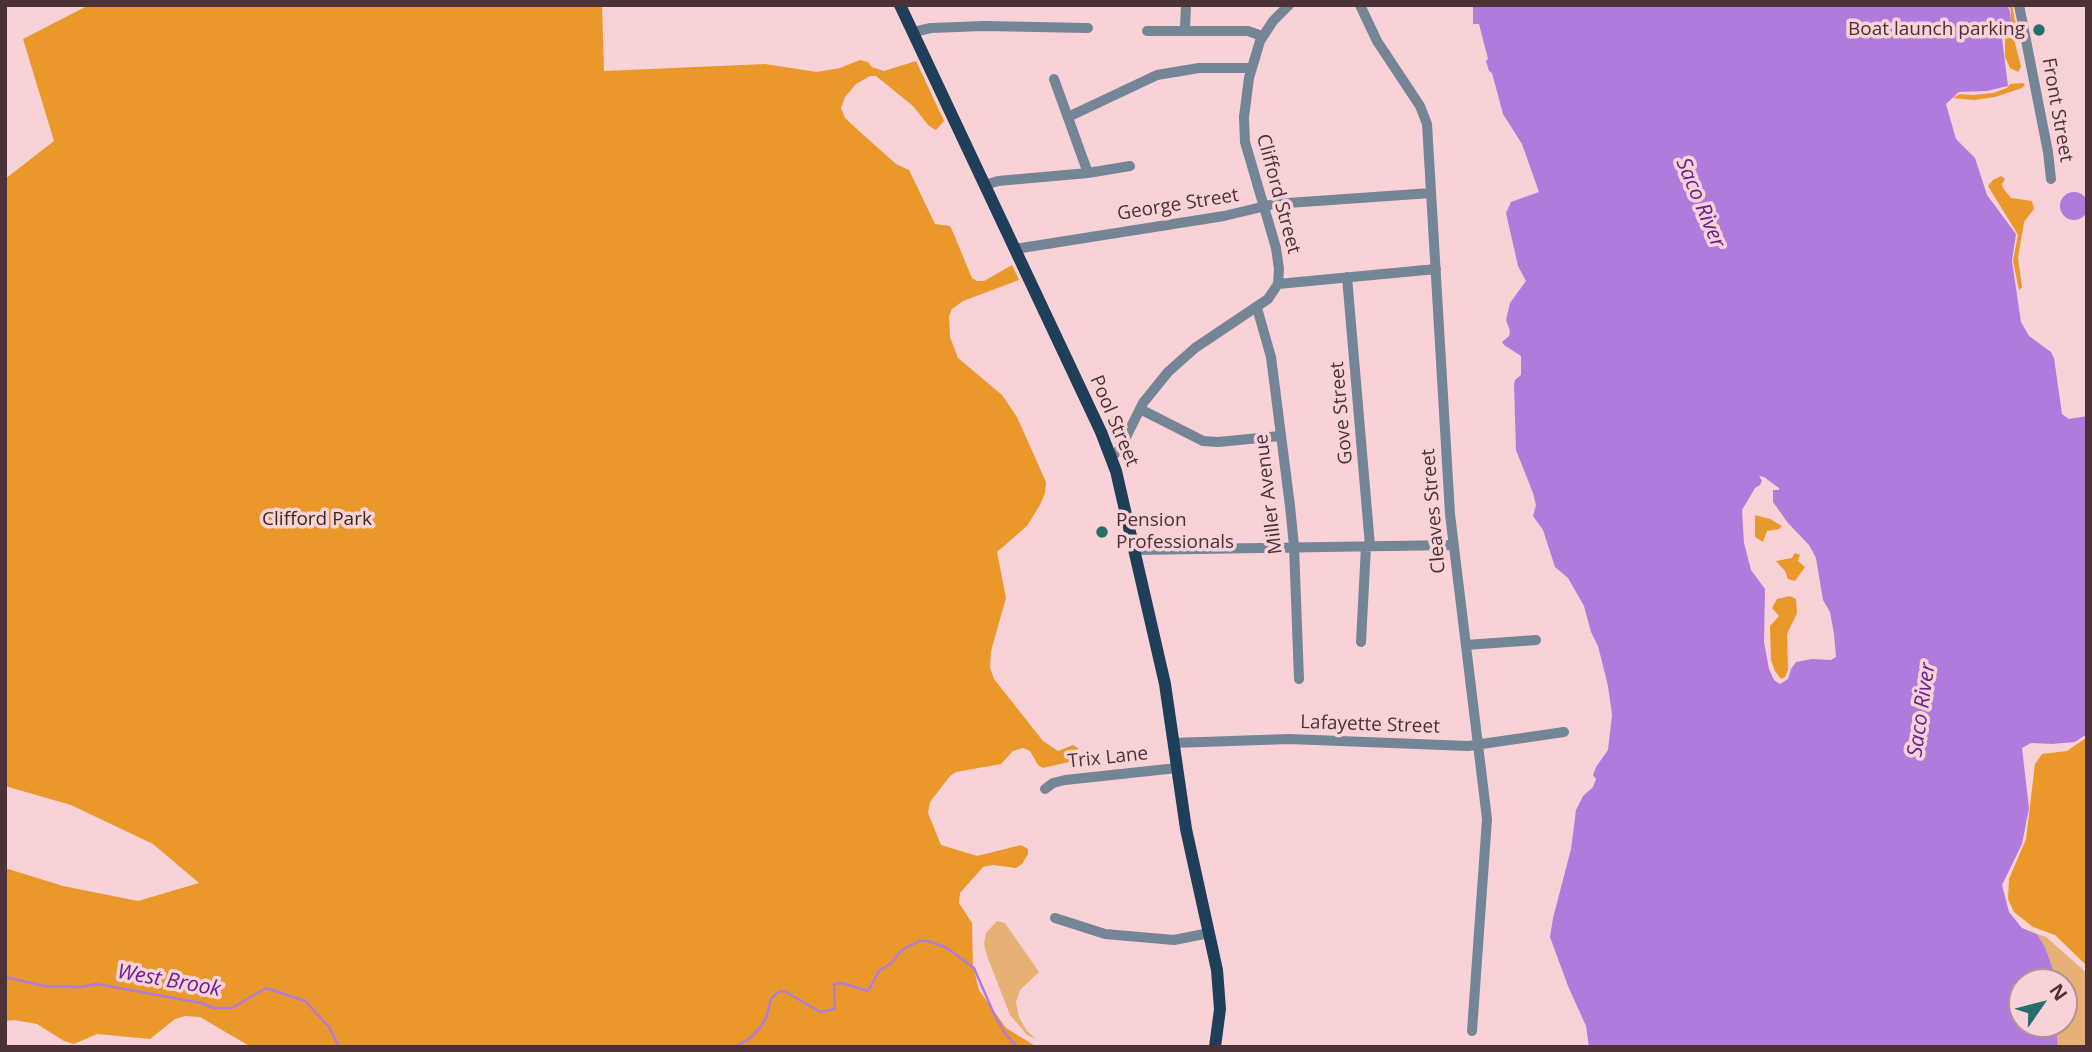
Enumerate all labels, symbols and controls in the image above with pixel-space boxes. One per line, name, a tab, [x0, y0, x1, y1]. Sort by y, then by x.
place label: Boat launch parking	[1848, 19, 2025, 41]
marker: Boat launch parking	[2031, 22, 2047, 38]
street label: Front Street	[2037, 56, 2077, 164]
street label: Clifford Street	[1251, 132, 1305, 256]
water label: Saco River	[1670, 154, 1730, 252]
street label: George Street	[1116, 184, 1240, 226]
street label: Gove Street	[1326, 361, 1358, 465]
street label: Pool Street	[1085, 372, 1143, 470]
street label: Miller Avenue	[1250, 433, 1288, 555]
street label: Cleaves Street	[1417, 448, 1451, 574]
park label: Clifford Park	[262, 509, 372, 531]
place label: Pension Professionals	[1116, 510, 1234, 554]
marker: Pension Professionals	[1094, 524, 1110, 540]
water label: Saco River	[1903, 661, 1941, 759]
street label: Lafayette Street	[1300, 711, 1440, 739]
street label: Trix Lane	[1067, 742, 1149, 774]
water label: West Brook	[115, 960, 223, 1002]
north arrow	[2008, 968, 2078, 1038]
text: N	[2043, 978, 2074, 1006]

